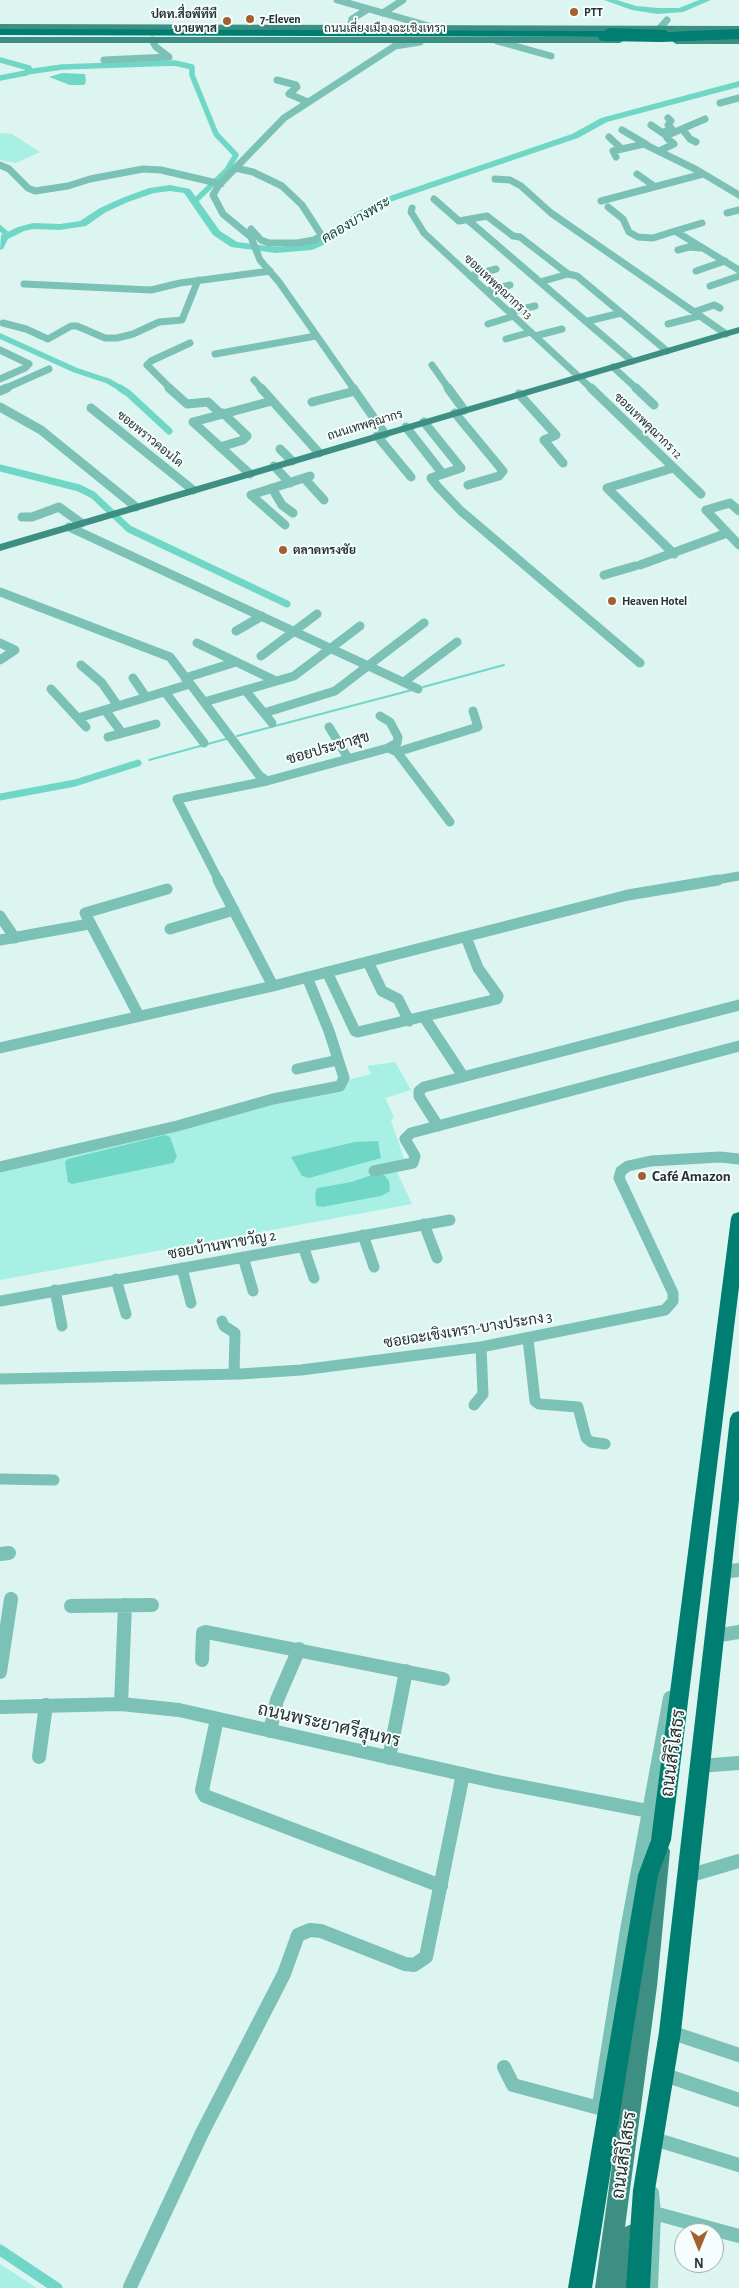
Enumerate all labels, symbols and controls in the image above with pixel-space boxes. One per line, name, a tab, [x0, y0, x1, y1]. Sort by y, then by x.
place label: PTT	[584, 5, 603, 19]
marker: PTT	[568, 6, 580, 18]
place label: ปตท.สื่อพีทีที บายพาส	[151, 7, 217, 35]
place label: 7-Eleven	[260, 12, 301, 26]
marker: 7-Eleven	[244, 13, 256, 25]
marker: ปตท.สื่อพีทีที บายพาส	[221, 15, 233, 27]
street label: ถนนเลี่ยงเมืองฉะเชิงเทรา	[324, 21, 446, 35]
water label: คลองบางพระ	[318, 193, 394, 247]
street label: ซอยเทพคุณากร 13	[461, 252, 535, 322]
street label: ซอยเทพคุณากร 12	[611, 390, 685, 462]
street label: ถนนเทพคุณากร	[325, 407, 405, 443]
street label: ซอยพราวคอนโด	[114, 408, 186, 470]
place label: ตลาดทรงชัย	[293, 543, 356, 557]
marker: ตลาดทรงชัย	[277, 544, 289, 556]
place label: Heaven Hotel	[622, 594, 687, 608]
marker: Heaven Hotel	[606, 595, 618, 607]
street label: ซอยประชาสุข	[284, 728, 372, 768]
place label: Café Amazon	[652, 1167, 731, 1185]
marker: Café Amazon	[636, 1170, 648, 1182]
street label: ซอยบ้านพาขวัญ 2	[166, 1227, 278, 1263]
street label: ซอยฉะเชิงเทรา-บางประกง 3	[382, 1308, 554, 1352]
street label: ถนนพระยาศรีสุนทร	[256, 1698, 402, 1752]
street label: ถนนสิริโสธร	[656, 1708, 690, 1798]
street label: ถนนสิริโสธร	[607, 2110, 641, 2200]
north arrow	[674, 2223, 724, 2273]
text: N	[694, 2255, 704, 2269]

